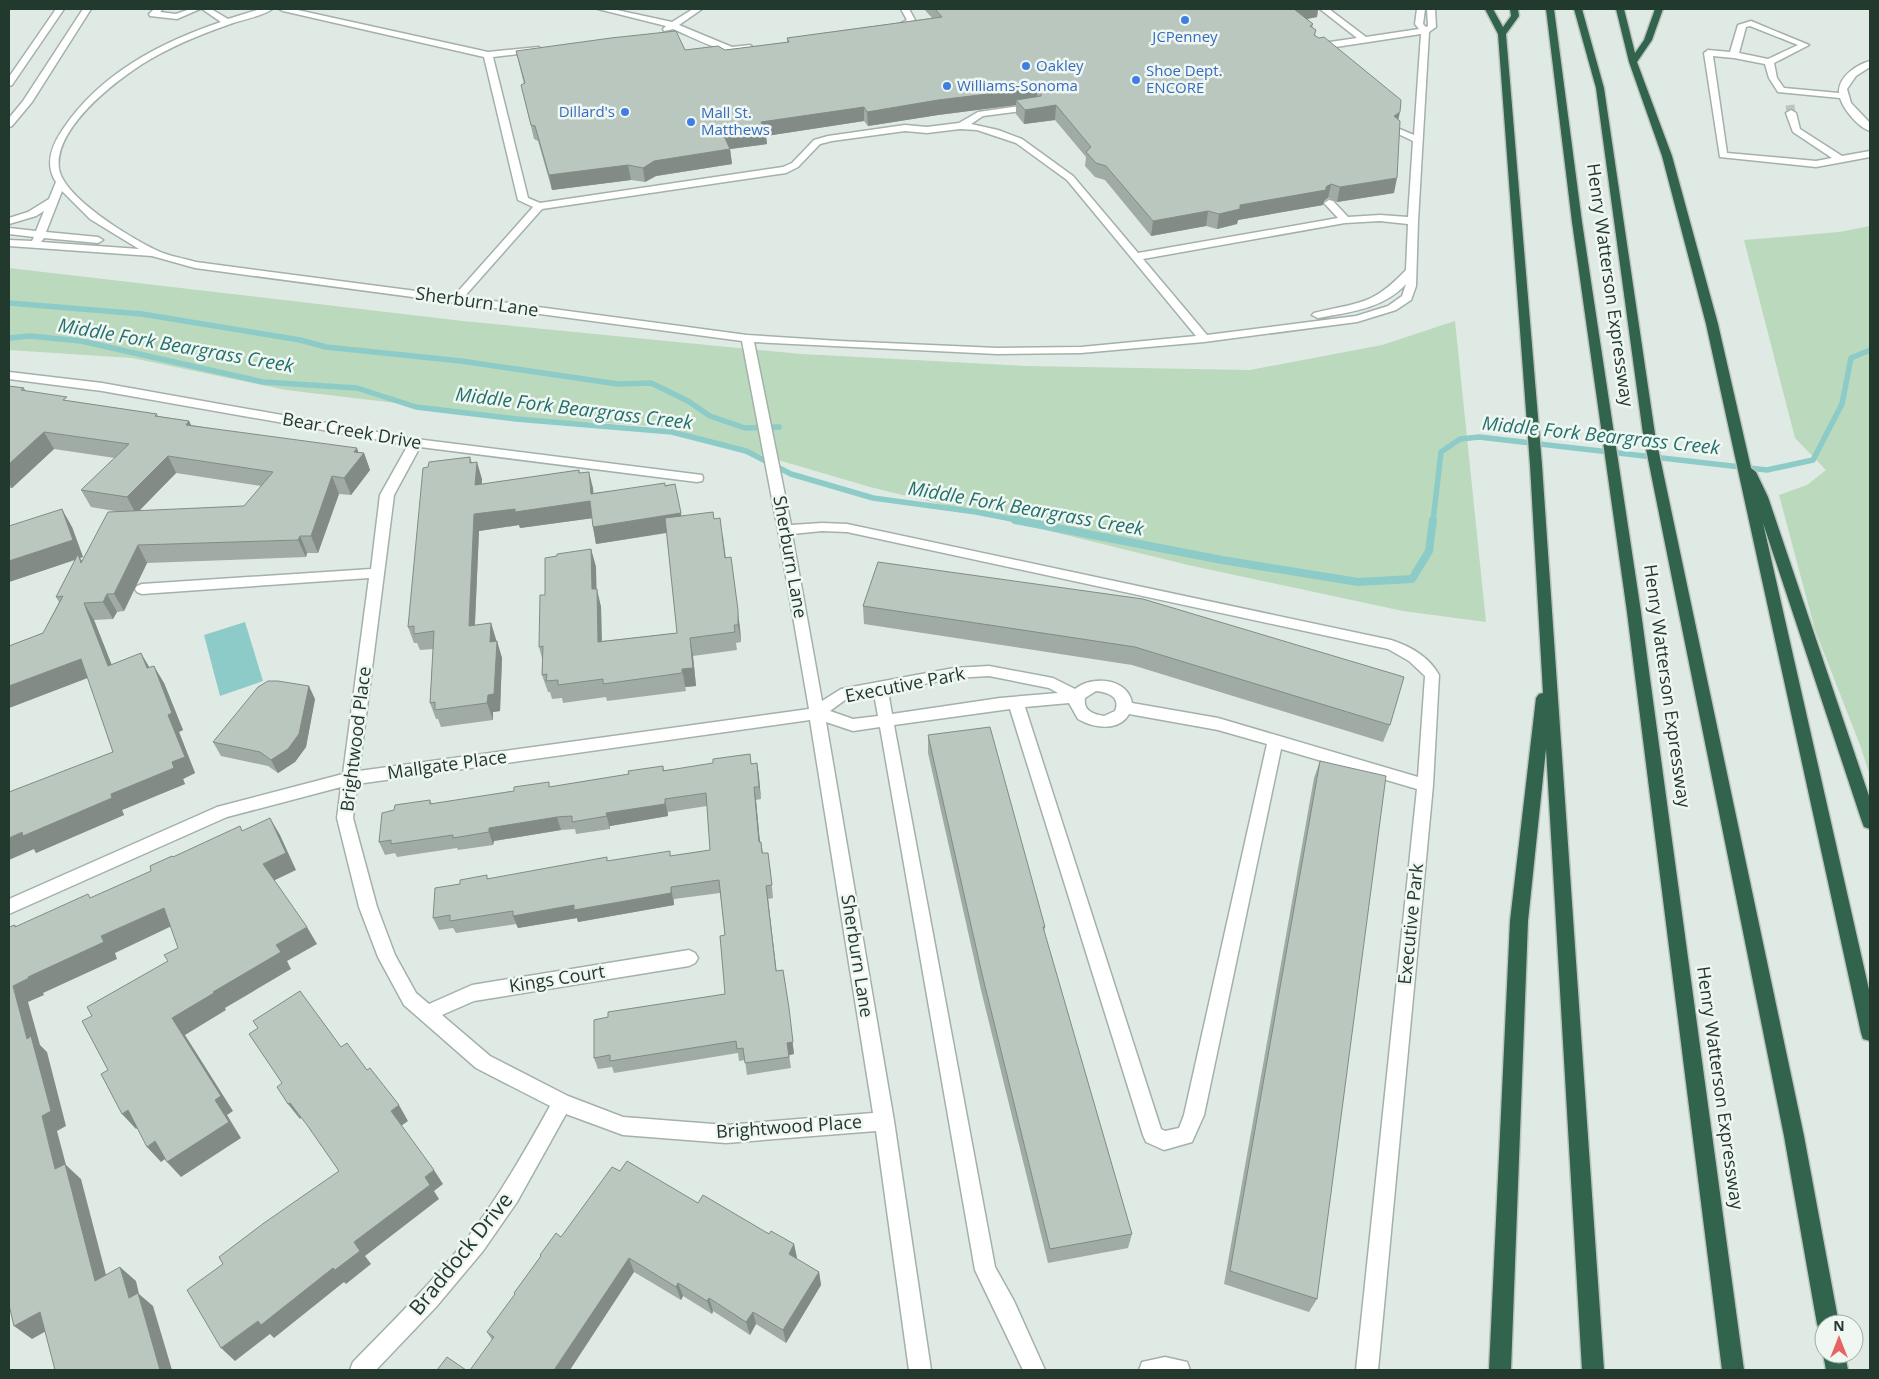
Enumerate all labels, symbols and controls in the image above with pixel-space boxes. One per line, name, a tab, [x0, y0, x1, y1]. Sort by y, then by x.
marker: JCPenney	[1179, 14, 1191, 26]
place label: JCPenney	[1150, 26, 1218, 46]
place label: Oakley	[1036, 55, 1084, 75]
marker: Oakley	[1020, 60, 1032, 72]
place label: Shoe Dept. ENCORE	[1146, 60, 1223, 97]
marker: Shoe Dept. ENCORE	[1130, 74, 1142, 86]
place label: Williams-Sonoma	[957, 75, 1078, 95]
marker: Williams-Sonoma	[941, 80, 953, 92]
place label: Dillard's	[559, 101, 615, 121]
place label: Mall St. Matthews	[701, 102, 770, 139]
marker: Dillard's	[619, 106, 631, 118]
marker: Mall St. Matthews	[685, 116, 697, 128]
street label: Henry Watterson Expressway	[1582, 162, 1640, 409]
street label: Sherburn Lane	[414, 280, 540, 322]
water label: Middle Fork Beargrass Creek	[56, 311, 297, 379]
water label: Middle Fork Beargrass Creek	[454, 381, 695, 436]
street label: Bear Creek Drive	[281, 406, 424, 454]
water label: Middle Fork Beargrass Creek	[1481, 410, 1722, 460]
water label: Middle Fork Beargrass Creek	[906, 474, 1147, 542]
street label: Sherburn Lane	[768, 494, 814, 620]
street label: Henry Watterson Expressway	[1639, 563, 1697, 810]
street label: Executive Park	[843, 661, 967, 707]
street label: Brightwood Place	[334, 665, 376, 813]
street label: Mallgate Place	[386, 744, 508, 784]
street label: Executive Park	[1392, 862, 1428, 986]
street label: Sherburn Lane	[836, 893, 880, 1019]
street label: Kings Court	[507, 959, 606, 997]
street label: Henry Watterson Expressway	[1692, 965, 1750, 1212]
street label: Brightwood Place	[715, 1109, 863, 1143]
street label: Braddock Drive	[402, 1186, 518, 1321]
north arrow	[1814, 1314, 1864, 1364]
text: N	[1833, 1316, 1845, 1335]

